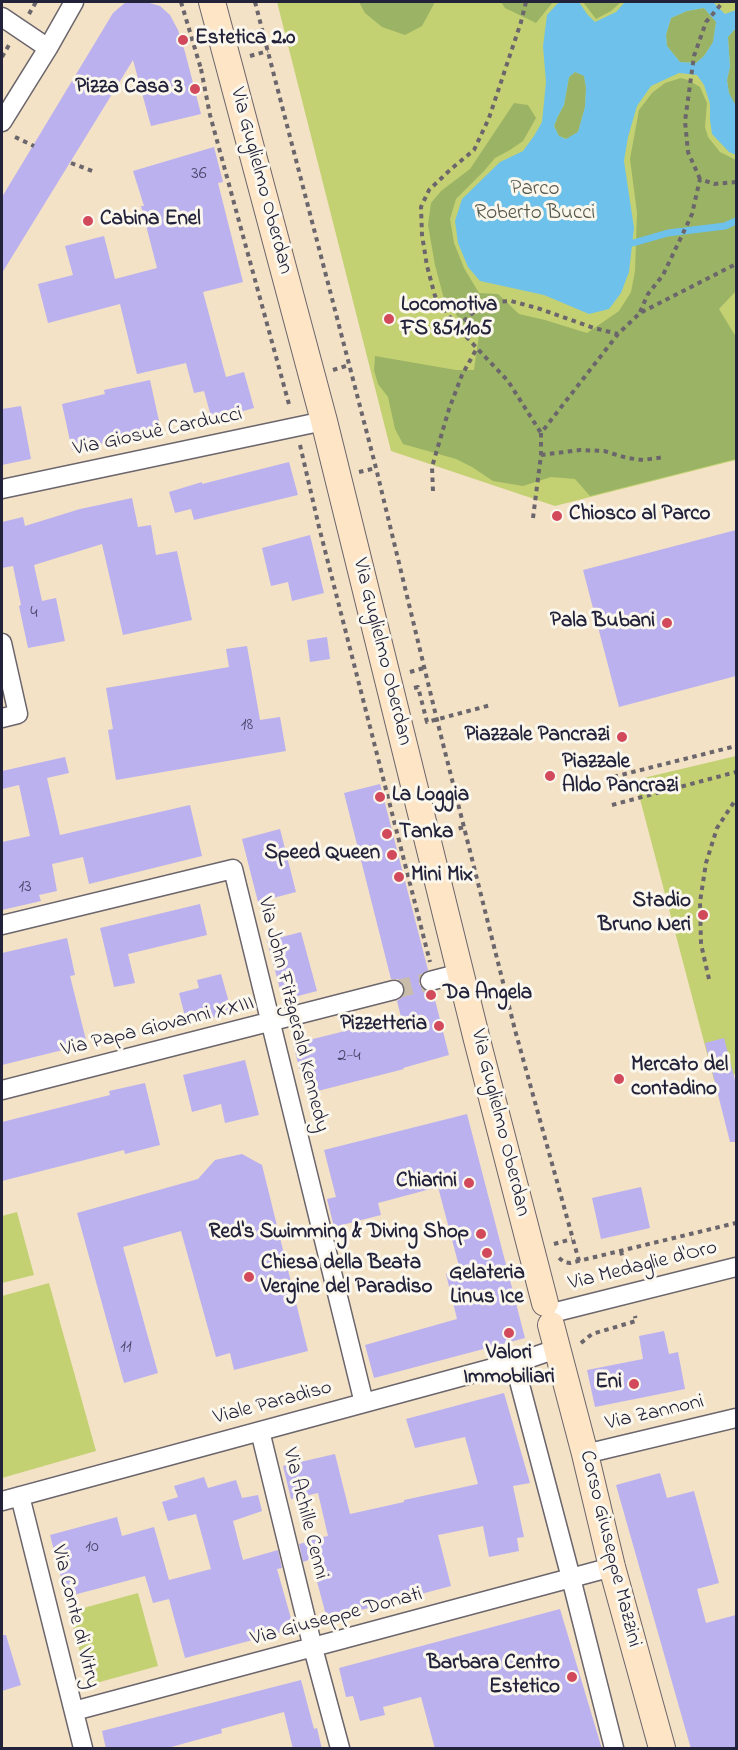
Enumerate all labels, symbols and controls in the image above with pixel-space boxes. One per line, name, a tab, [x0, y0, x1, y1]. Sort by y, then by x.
place label: Estetica 2.0	[195, 27, 295, 53]
marker: Estetica 2.0	[176, 33, 190, 47]
place label: Pizza Casa 3	[75, 76, 183, 102]
marker: Pizza Casa 3	[188, 82, 202, 96]
street label: Via Guglielmo Oberdan	[223, 85, 297, 277]
house number: 36	[191, 164, 207, 186]
park label: Parco Roberto Bucci	[475, 178, 595, 228]
place label: Cabina Enel	[100, 208, 201, 234]
marker: Cabina Enel	[81, 214, 95, 228]
place label: Locomotiva FS 851.105	[401, 294, 497, 344]
marker: Locomotiva FS 851.105	[382, 312, 396, 326]
street label: Via Giosuè Carducci	[71, 403, 245, 463]
place label: Chiosco al Parco	[569, 503, 710, 529]
marker: Chiosco al Parco	[550, 509, 564, 523]
street label: Via Guglielmo Oberdan	[346, 556, 416, 748]
house number: 4	[30, 603, 38, 625]
place label: Pala Bubani	[550, 610, 655, 636]
marker: Pala Bubani	[660, 616, 674, 630]
house number: 18	[241, 715, 253, 737]
place label: Piazzale Pancrazi	[465, 724, 610, 750]
marker: Piazzale Pancrazi	[615, 730, 629, 744]
place label: Piazzale Aldo Pancrazi	[562, 751, 679, 801]
marker: Piazzale Aldo Pancrazi	[543, 769, 557, 783]
place label: La Loggia	[392, 784, 469, 810]
marker: La Loggia	[373, 790, 387, 804]
place label: Tanka	[399, 821, 453, 847]
marker: Tanka	[380, 827, 394, 841]
place label: Speed Queen	[265, 842, 380, 868]
marker: Speed Queen	[385, 848, 399, 862]
place label: Mini Mix	[411, 864, 473, 890]
marker: Mini Mix	[392, 870, 406, 884]
house number: 13	[18, 877, 32, 899]
place label: Stadio Bruno Neri	[598, 890, 691, 940]
street label: Via John Fitzgerald Kennedy	[251, 895, 333, 1135]
marker: Stadio Bruno Neri	[696, 908, 710, 922]
place label: Da Angela	[443, 982, 532, 1008]
marker: Da Angela	[424, 988, 438, 1002]
street label: Via Papa Giovanni XXIII	[59, 992, 257, 1064]
place label: Pizzetteria	[340, 1013, 427, 1039]
marker: Pizzetteria	[432, 1019, 446, 1033]
street label: Via Guglielmo Oberdan	[464, 1027, 534, 1219]
house number: 2-4	[337, 1046, 361, 1068]
place label: Mercato del contadino	[631, 1054, 728, 1104]
marker: Mercato del contadino	[612, 1072, 626, 1086]
place label: Chiarini	[396, 1170, 457, 1196]
marker: Chiarini	[462, 1176, 476, 1190]
place label: Red's Swimming & Diving Shop	[209, 1221, 469, 1247]
marker: Red's Swimming & Diving Shop	[474, 1227, 488, 1241]
street label: Via Medaglie d'Oro	[566, 1236, 720, 1298]
marker: Gelateria Linus Ice	[480, 1246, 494, 1260]
place label: Chiesa della Beata Vergine del Paradiso	[261, 1252, 432, 1302]
place label: Gelateria Linus Ice	[449, 1262, 525, 1312]
marker: Chiesa della Beata Vergine del Paradiso	[242, 1270, 256, 1284]
marker: Valori Immobiliari	[502, 1326, 516, 1340]
house number: 11	[120, 1337, 132, 1359]
place label: Valori Immobiliari	[463, 1342, 555, 1392]
place label: Eni	[595, 1371, 622, 1397]
street label: Viale Paradiso	[211, 1376, 335, 1432]
marker: Eni	[627, 1377, 641, 1391]
street label: Via Zannoni	[603, 1390, 707, 1438]
street label: Via Achille Cenni	[276, 1446, 332, 1582]
street label: Corso Giuseppe Mazzini	[572, 1448, 646, 1650]
house number: 10	[85, 1537, 99, 1559]
street label: Via Conte di Vitry	[44, 1543, 104, 1691]
street label: Via Giuseppe Donati	[248, 1583, 426, 1653]
place label: Barbara Centro Estetico	[427, 1652, 560, 1702]
marker: Barbara Centro Estetico	[565, 1670, 579, 1684]

